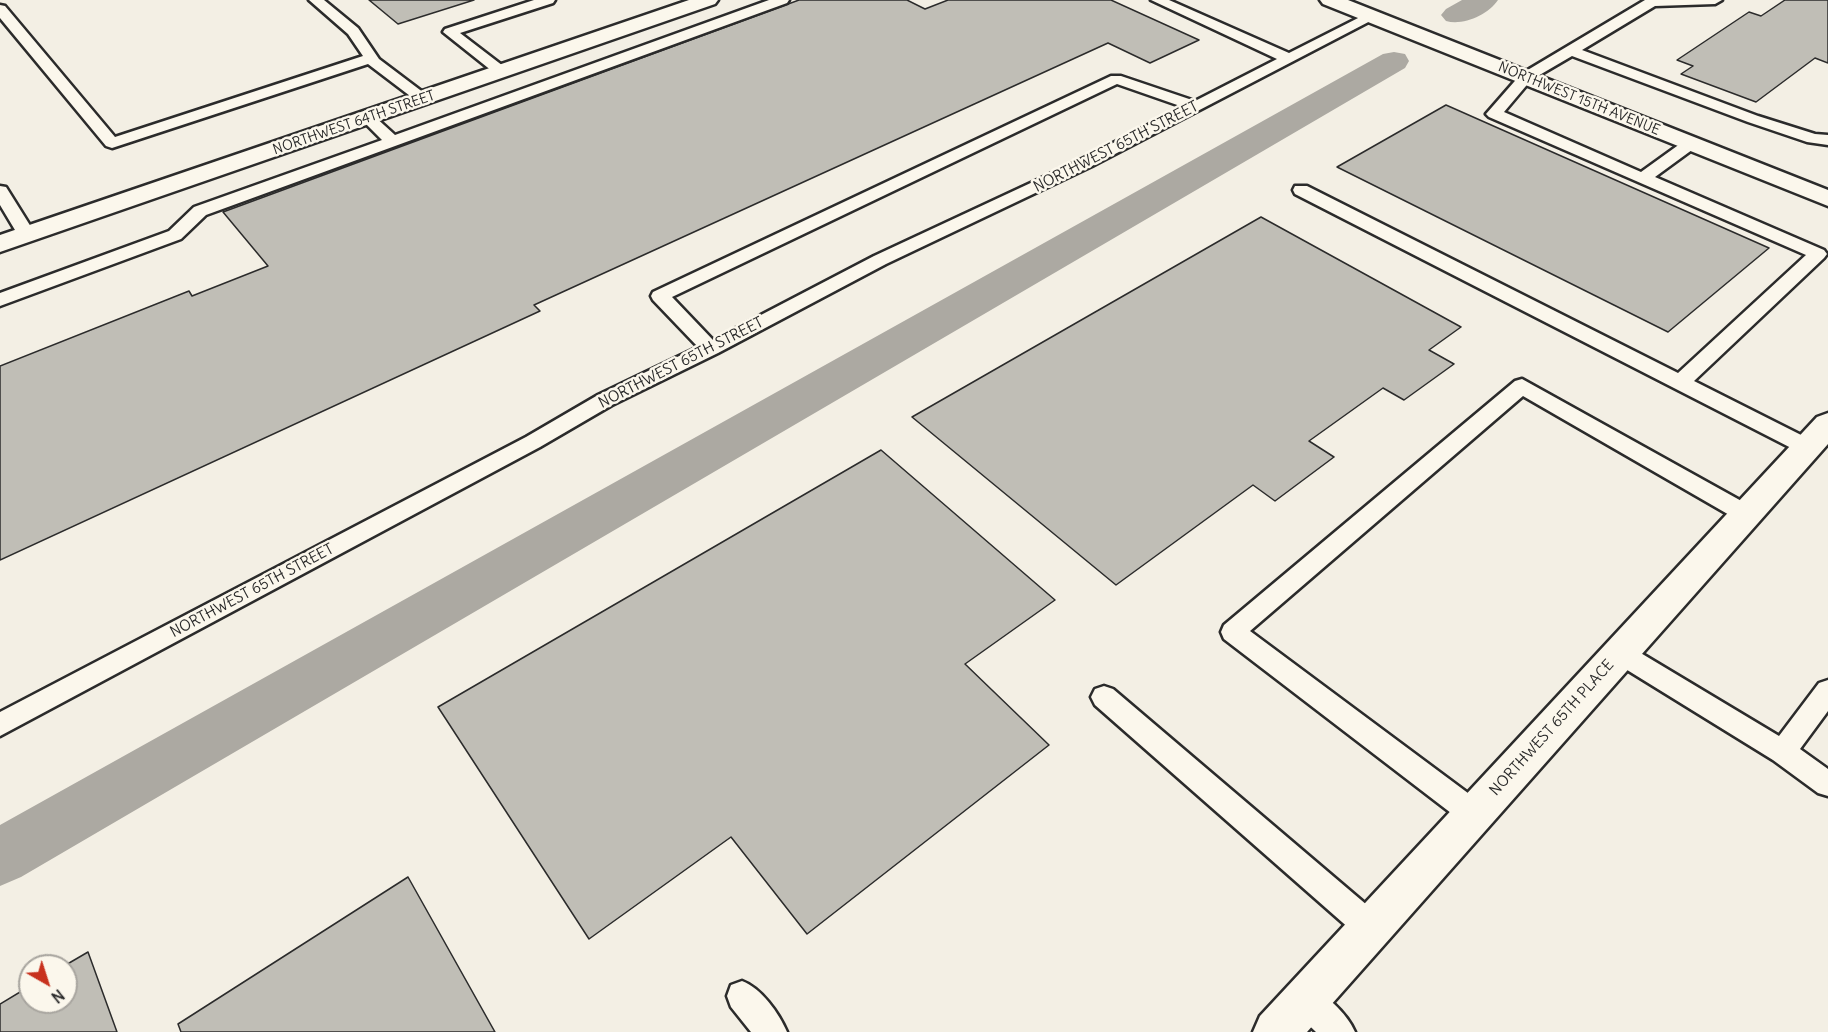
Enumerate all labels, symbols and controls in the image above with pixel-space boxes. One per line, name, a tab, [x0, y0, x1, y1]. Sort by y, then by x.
street label: NORTHWEST 15TH AVENUE	[1496, 59, 1662, 139]
street label: NORTHWEST 64TH STREET	[271, 87, 437, 159]
street label: NORTHWEST 65TH STREET	[1031, 98, 1201, 196]
street label: NORTHWEST 65TH STREET	[596, 314, 766, 412]
street label: NORTHWEST 65TH STREET	[167, 540, 337, 642]
street label: NORTHWEST 65TH PLACE	[1486, 656, 1618, 800]
north arrow	[18, 954, 78, 1014]
text: N	[47, 985, 69, 1008]

